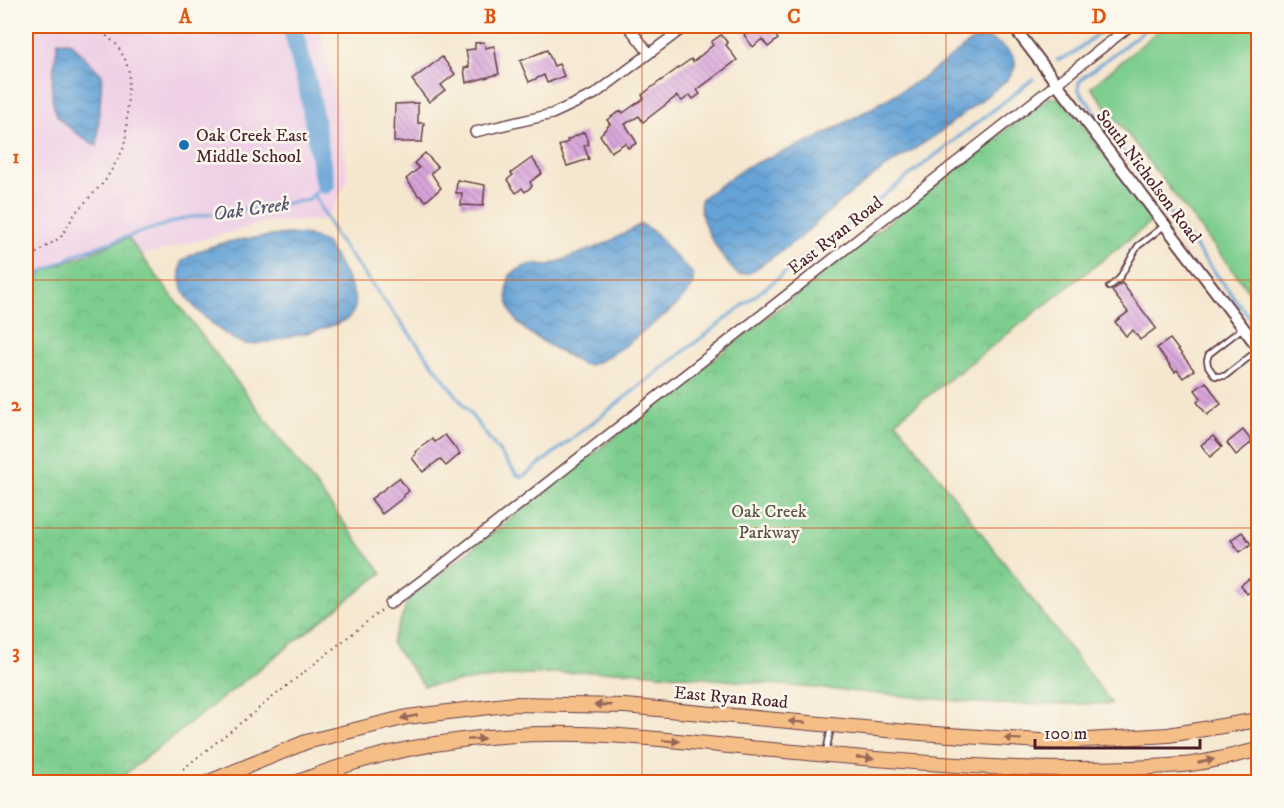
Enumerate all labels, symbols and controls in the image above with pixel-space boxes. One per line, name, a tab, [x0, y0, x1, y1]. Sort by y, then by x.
text: A	[178, 5, 193, 30]
text: B	[484, 5, 496, 30]
text: C	[787, 5, 801, 30]
text: D	[1092, 5, 1107, 30]
street label: South Nicholson Road	[1091, 106, 1206, 248]
place label: Oak Creek East Middle School	[196, 125, 308, 168]
marker: Oak Creek East Middle School	[177, 138, 191, 152]
text: 1	[12, 145, 20, 170]
water label: Oak Creek	[211, 192, 292, 227]
street label: East Ryan Road	[784, 192, 888, 280]
text: 2	[11, 393, 22, 418]
park label: Oak Creek Parkway	[731, 501, 807, 544]
text: 3	[12, 640, 20, 665]
street label: East Ryan Road	[673, 682, 789, 714]
one-way arrow	[594, 700, 613, 709]
scale bar	[1035, 712, 1200, 750]
one-way arrow	[399, 713, 418, 722]
one-way arrow	[788, 717, 807, 727]
text: 100 m	[1044, 723, 1087, 745]
one-way arrow	[467, 734, 486, 744]
one-way arrow	[1003, 735, 1022, 744]
one-way arrow	[661, 736, 680, 746]
one-way arrow	[855, 753, 874, 763]
one-way arrow	[1197, 756, 1216, 765]

